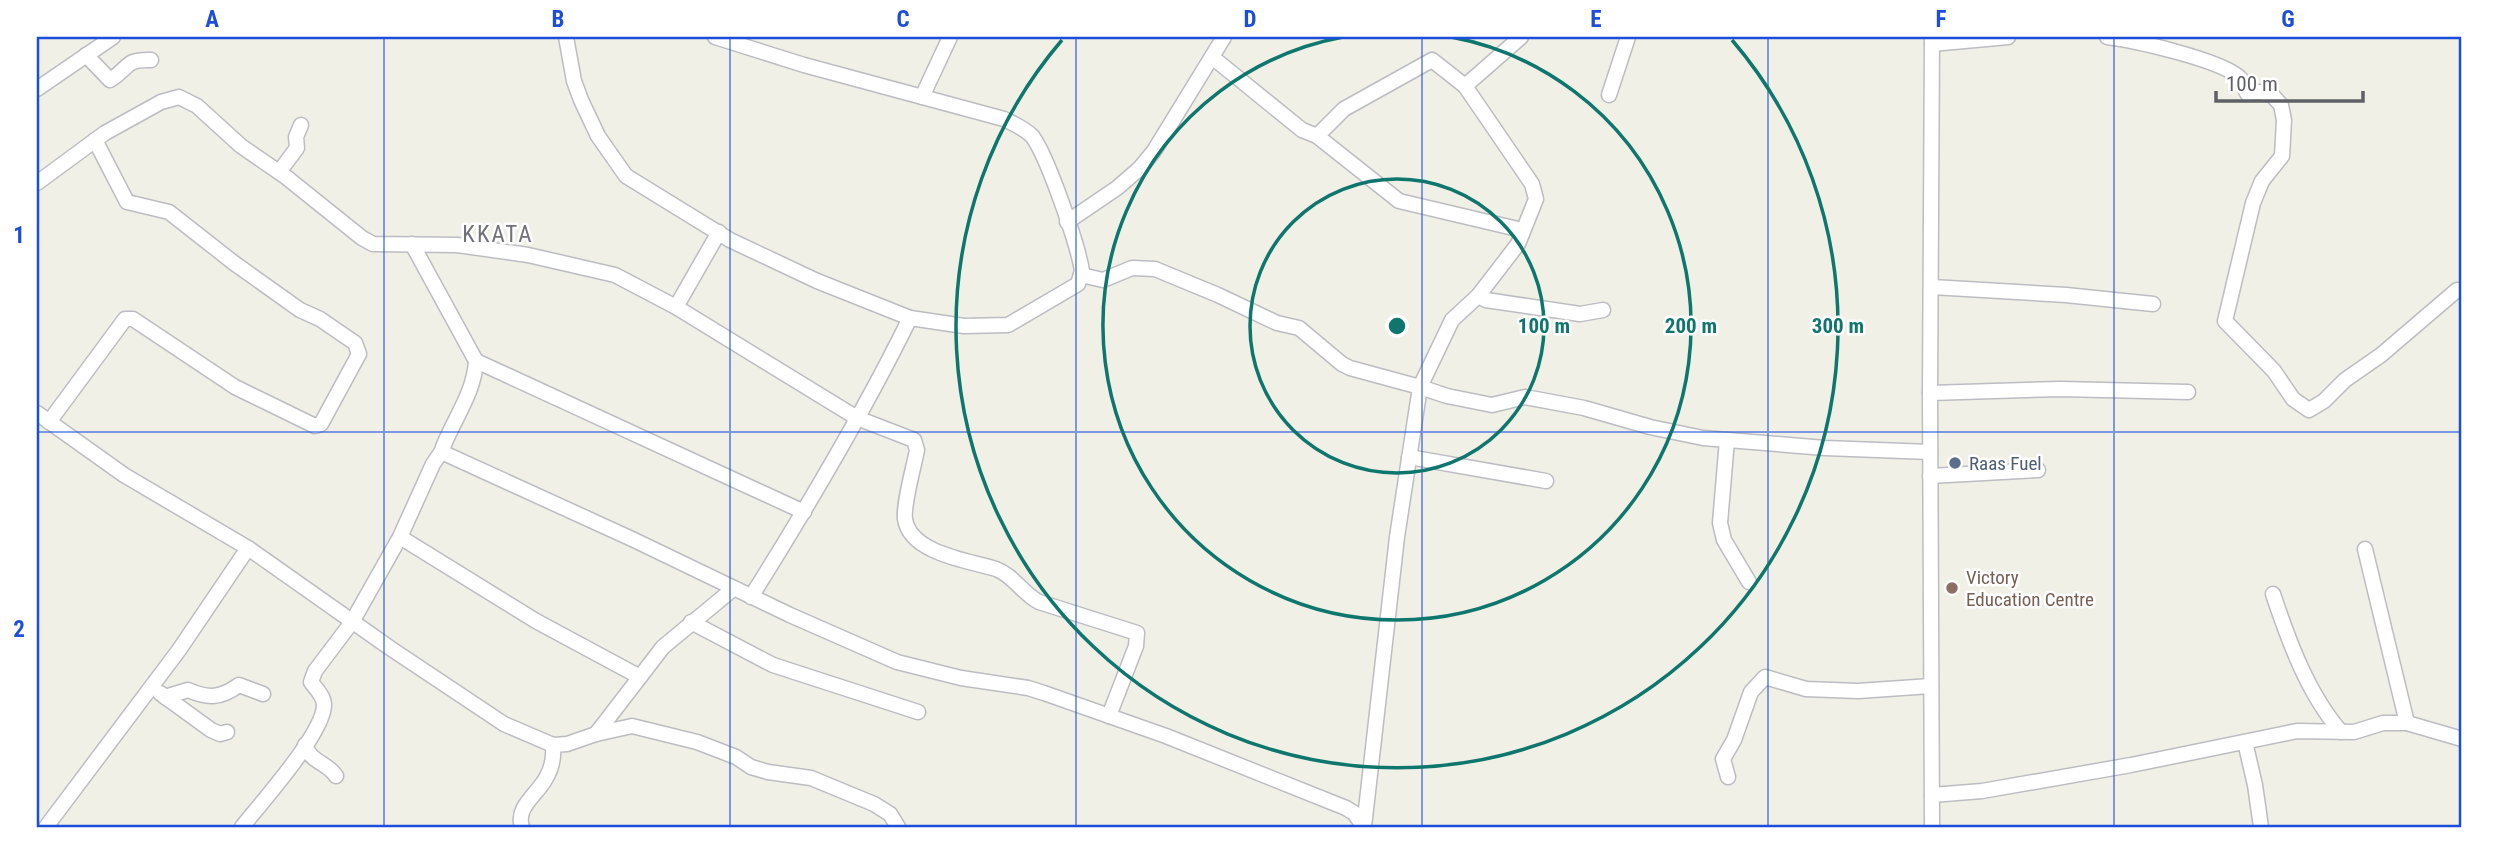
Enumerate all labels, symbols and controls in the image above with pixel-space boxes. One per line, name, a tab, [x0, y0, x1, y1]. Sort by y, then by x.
text: A	[205, 6, 219, 33]
text: B	[552, 6, 564, 33]
text: C	[896, 6, 910, 33]
text: D	[1244, 6, 1257, 33]
text: E	[1590, 6, 1602, 33]
text: F	[1936, 6, 1947, 33]
text: G	[2281, 6, 2295, 33]
scale bar	[2216, 60, 2362, 104]
text: 100 m	[2226, 72, 2278, 96]
district label: KKATA	[462, 221, 534, 248]
text: 1	[13, 222, 25, 249]
centre of rings	[1385, 314, 1409, 338]
text: 100 m	[1518, 314, 1570, 338]
text: 200 m	[1665, 314, 1717, 338]
text: 300 m	[1812, 314, 1864, 338]
place label: Raas Fuel	[1969, 452, 2042, 475]
marker: Raas Fuel	[1947, 455, 1963, 471]
place label: Victory Education Centre	[1966, 566, 2094, 611]
marker: Victory Education Centre	[1944, 580, 1960, 596]
text: 2	[13, 616, 25, 643]

